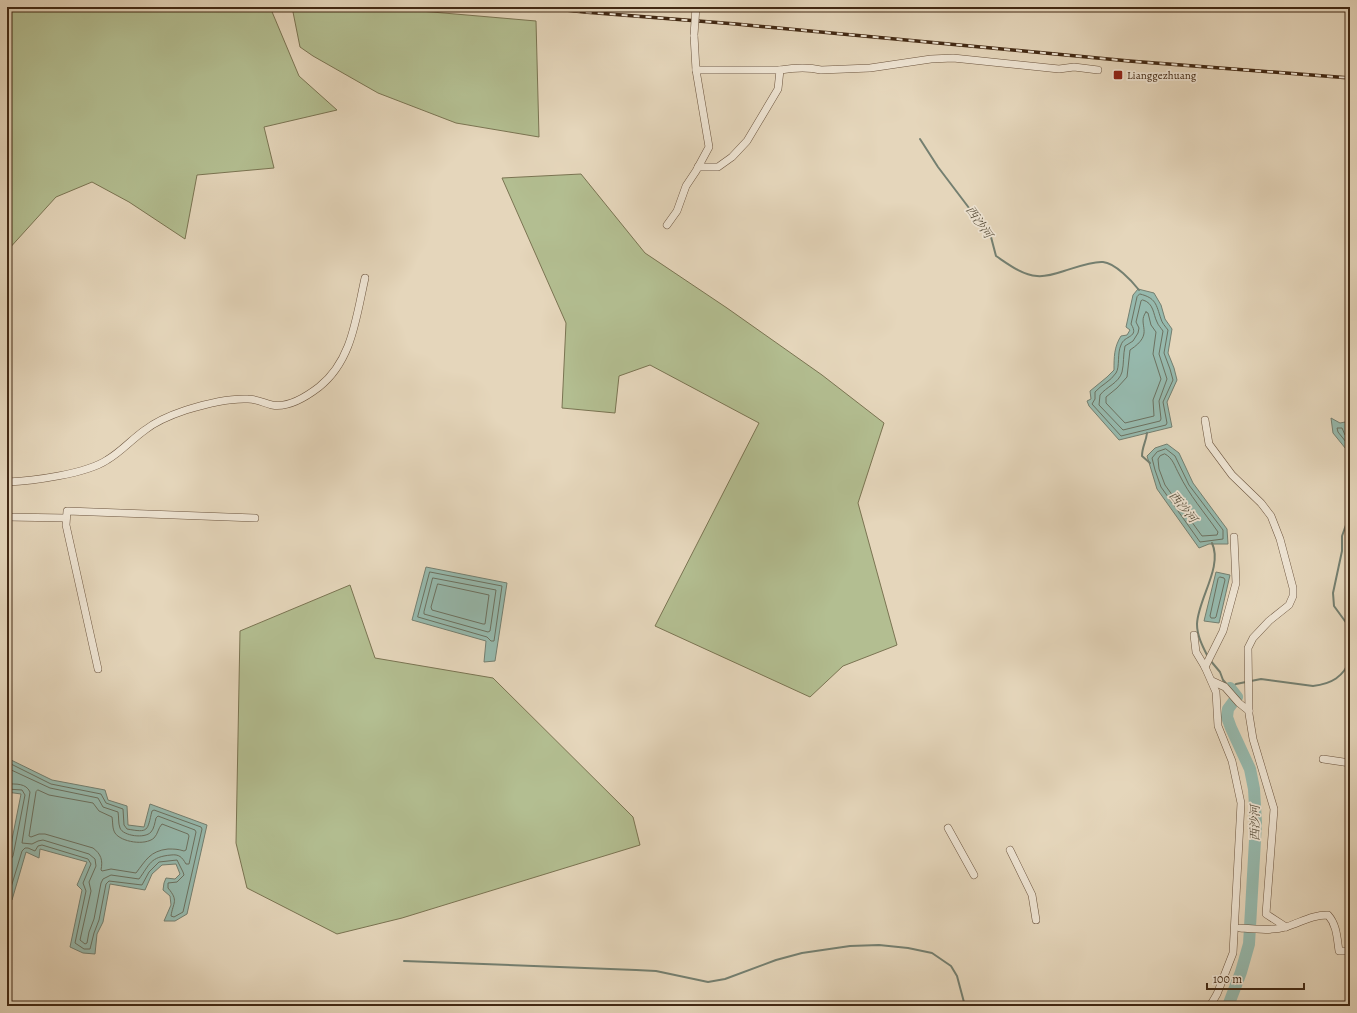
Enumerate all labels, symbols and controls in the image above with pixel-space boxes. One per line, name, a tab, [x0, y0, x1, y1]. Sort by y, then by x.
place label: Lianggezhuang	[1127, 68, 1197, 83]
marker: Lianggezhuang	[1112, 69, 1124, 81]
water label: 西沙河	[962, 203, 997, 243]
water label: 西沙河	[1165, 488, 1202, 528]
water label: 西沙河	[1247, 803, 1263, 841]
scale bar	[1207, 965, 1304, 991]
text: 100 m	[1213, 971, 1242, 987]

